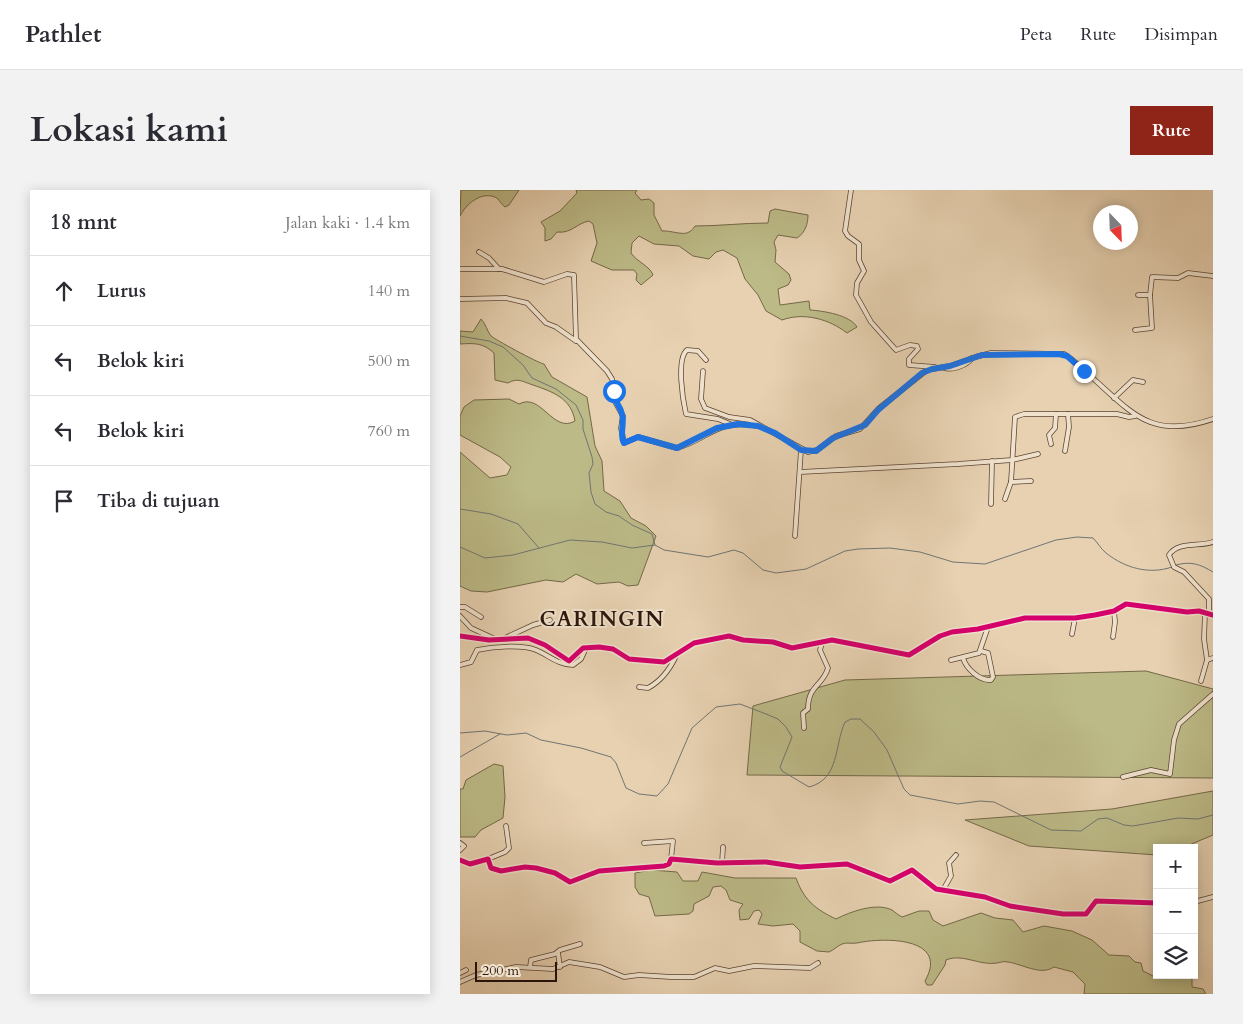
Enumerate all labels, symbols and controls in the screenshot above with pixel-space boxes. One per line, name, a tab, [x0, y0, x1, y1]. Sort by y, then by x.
text: Pathlet	[25, 18, 102, 51]
text: Peta	[1020, 22, 1052, 47]
text: Rute	[1080, 22, 1116, 47]
text: Disimpan	[1144, 22, 1218, 47]
text: Lokasi kami	[30, 106, 228, 154]
button: Rute	[1130, 106, 1213, 155]
north arrow	[1093, 205, 1138, 250]
text: 18 mnt	[50, 208, 117, 237]
text: Jalan kaki · 1.4 km	[285, 212, 410, 234]
icon: ahead	[50, 277, 78, 305]
text: Lurus	[97, 278, 146, 304]
text: 140 m	[368, 280, 410, 302]
icon: left	[50, 347, 78, 375]
text: Belok kiri	[97, 348, 184, 374]
text: 500 m	[368, 350, 410, 372]
route end	[1073, 360, 1096, 383]
route start	[603, 380, 626, 403]
icon: left	[50, 417, 78, 445]
text: Belok kiri	[97, 418, 184, 444]
text: 760 m	[368, 420, 410, 442]
icon: arrive	[50, 487, 78, 515]
text: Tiba di tujuan	[97, 488, 220, 514]
district label: CARINGIN	[540, 605, 664, 634]
map controls	[1153, 844, 1198, 979]
button: +	[1153, 844, 1198, 889]
button: −	[1153, 889, 1198, 934]
button: layers	[1153, 934, 1198, 979]
scale bar	[475, 959, 558, 982]
text: 200 m	[482, 961, 519, 980]

